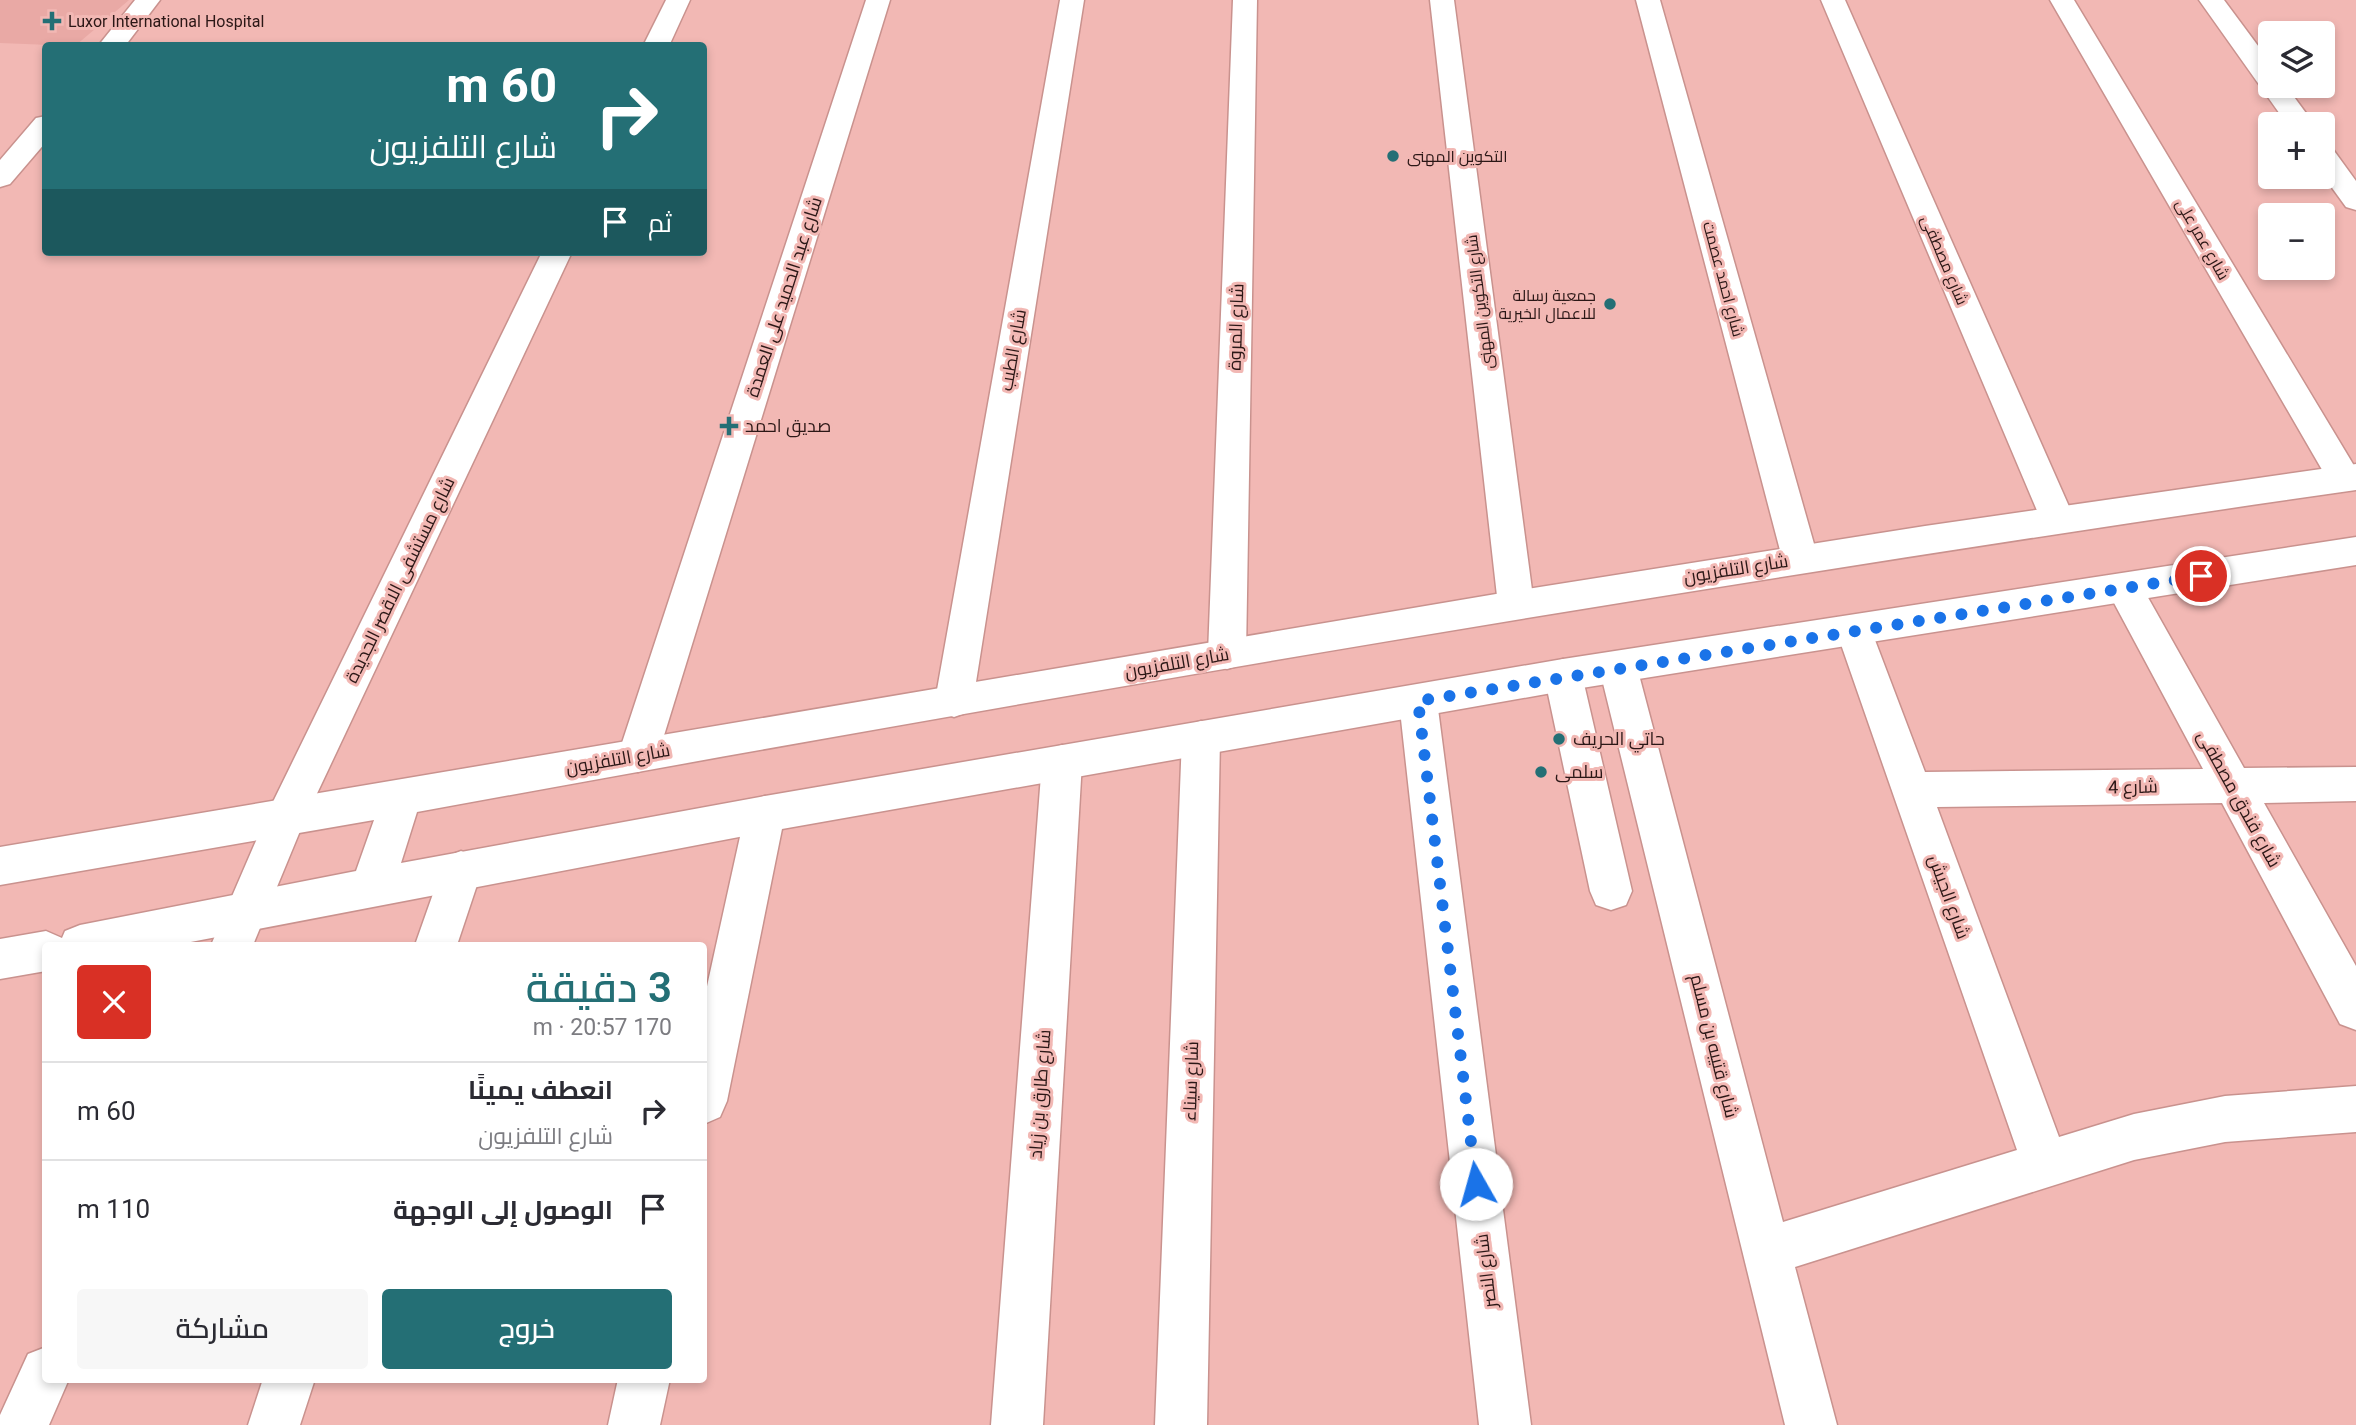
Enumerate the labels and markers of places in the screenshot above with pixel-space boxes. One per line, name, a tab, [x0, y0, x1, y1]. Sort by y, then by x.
marker: Luxor International Hospital	[42, 11, 62, 31]
place label: Luxor International Hospital	[68, 12, 264, 31]
place label: التكوين المهنى	[1407, 147, 1507, 167]
marker: التكوين المهنى	[1385, 148, 1401, 164]
place label: جمعية رسالة للاعمال الخيرية	[1499, 286, 1596, 324]
marker: جمعية رسالة للاعمال الخيرية	[1602, 296, 1618, 312]
place label: صديق احمد	[745, 415, 831, 438]
marker: صديق احمد	[719, 416, 739, 436]
pin	[2171, 546, 2231, 606]
place label: حاتي الحريف	[1573, 728, 1665, 753]
marker: حاتي الحريف	[1551, 731, 1567, 747]
place label: سلمى	[1555, 761, 1603, 783]
marker: سلمى	[1533, 764, 1549, 780]

